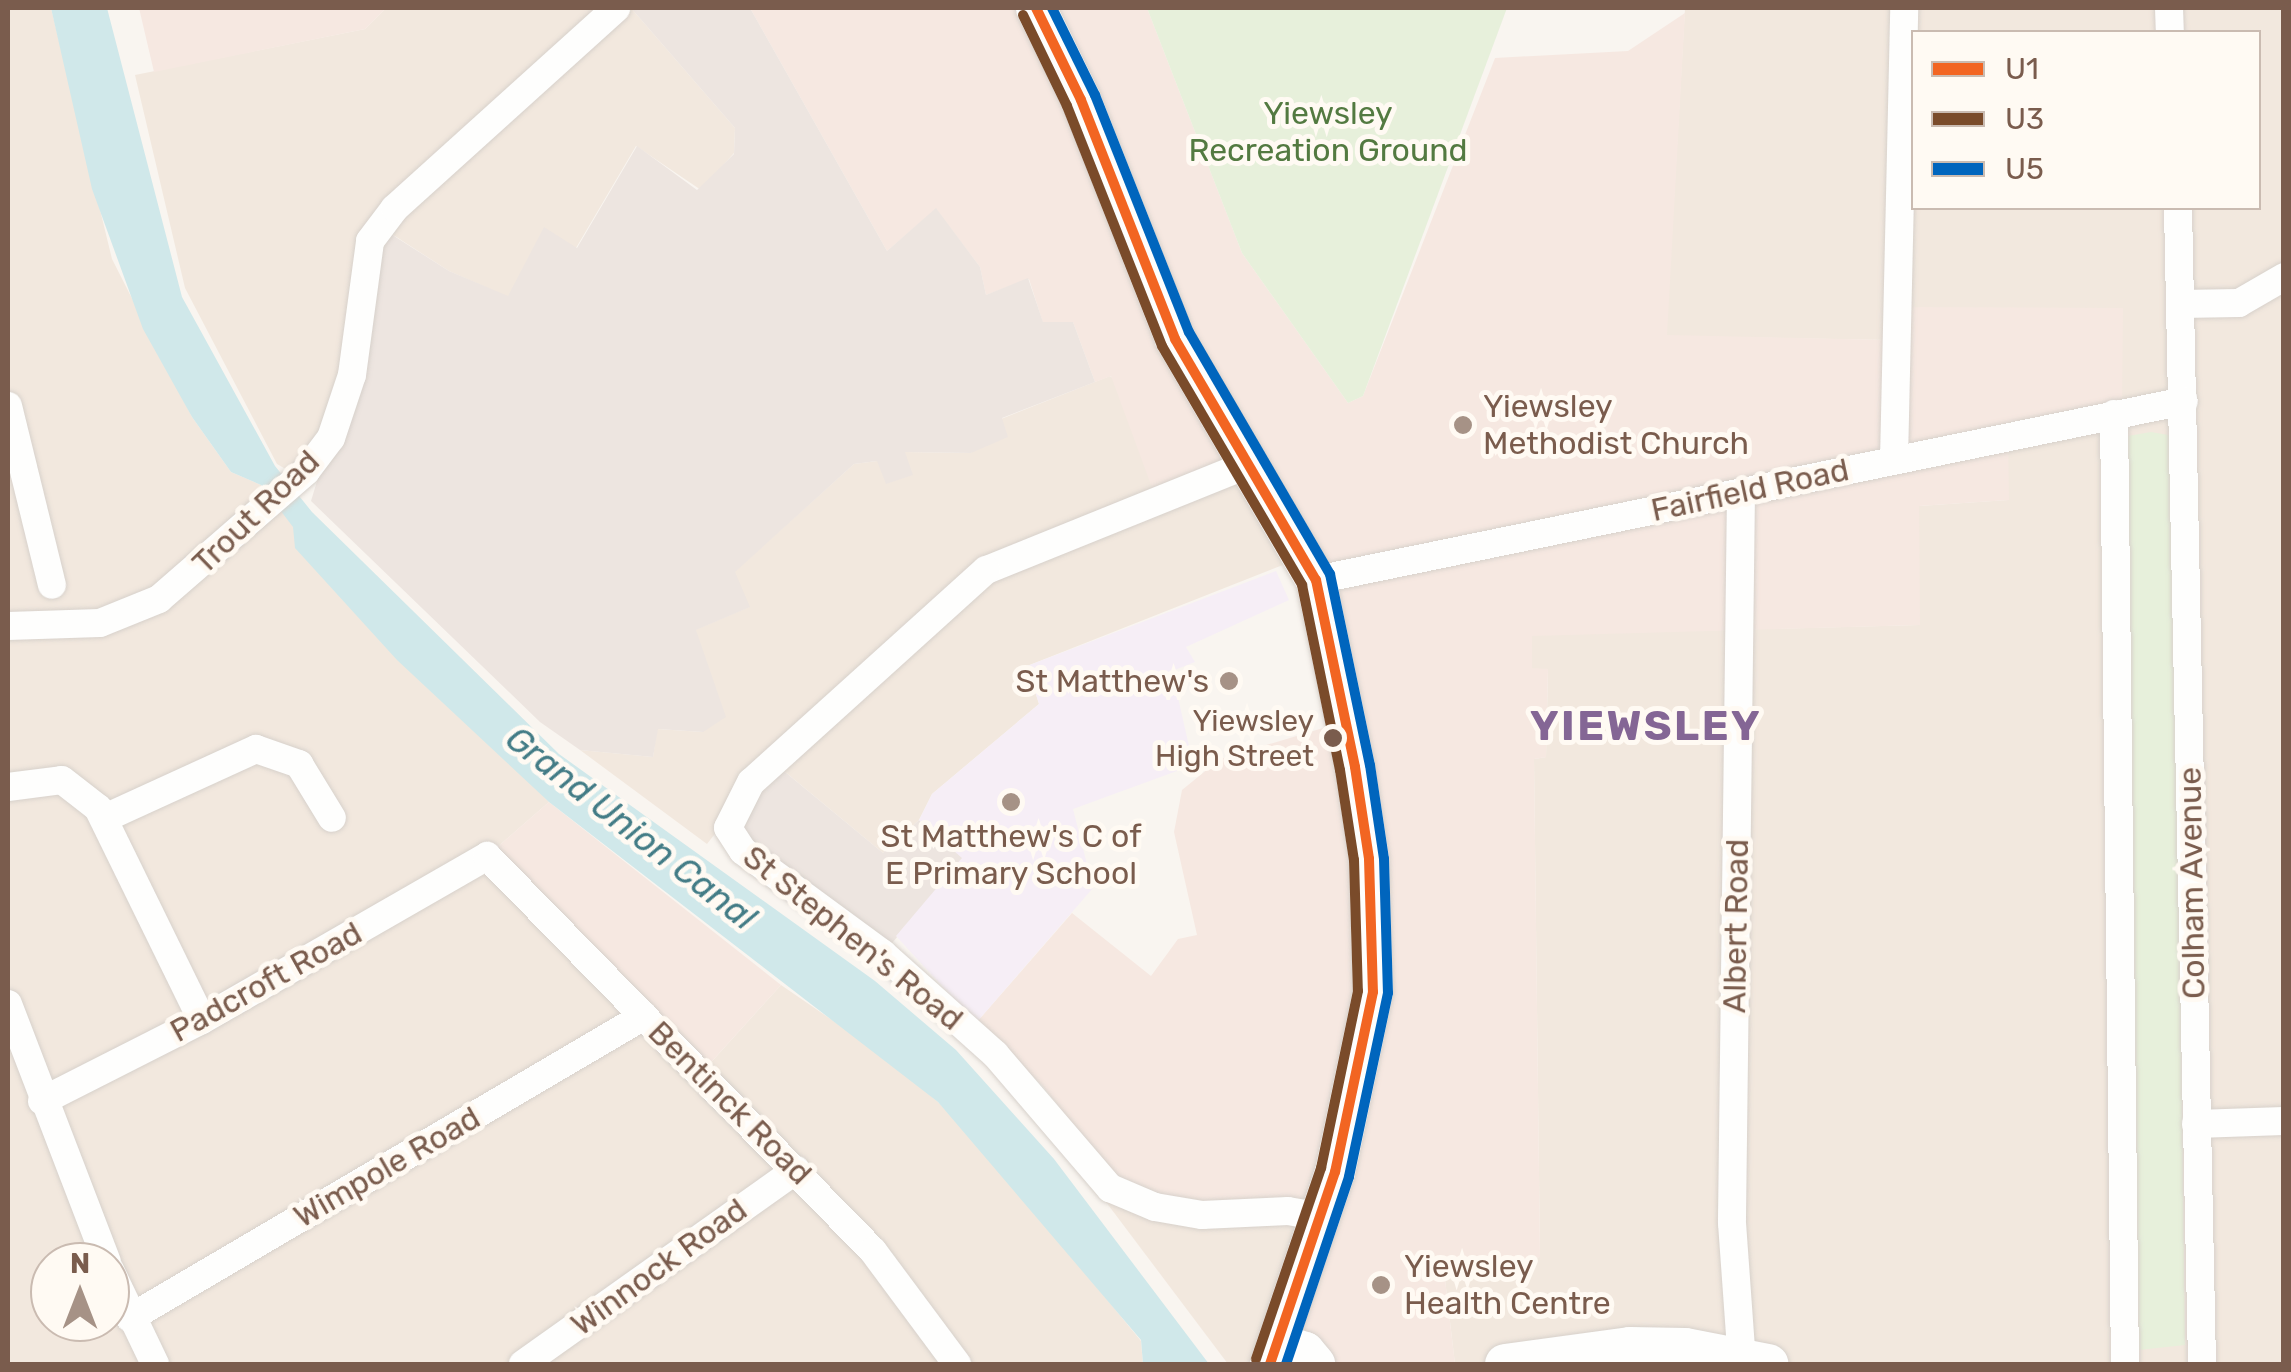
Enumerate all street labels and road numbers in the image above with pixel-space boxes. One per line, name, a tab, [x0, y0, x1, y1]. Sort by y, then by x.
street label: Trout Road	[185, 442, 327, 582]
street label: Fairfield Road	[1648, 450, 1852, 530]
street label: Colham Avenue	[2171, 766, 2213, 1000]
street label: St Stephen's Road	[735, 838, 971, 1038]
street label: Albert Road	[1715, 838, 1757, 1014]
street label: Padcroft Road	[163, 914, 369, 1050]
street label: Bentinck Road	[640, 1013, 820, 1193]
street label: Wimpole Road	[287, 1098, 487, 1236]
street label: Winnock Road	[563, 1190, 755, 1344]

